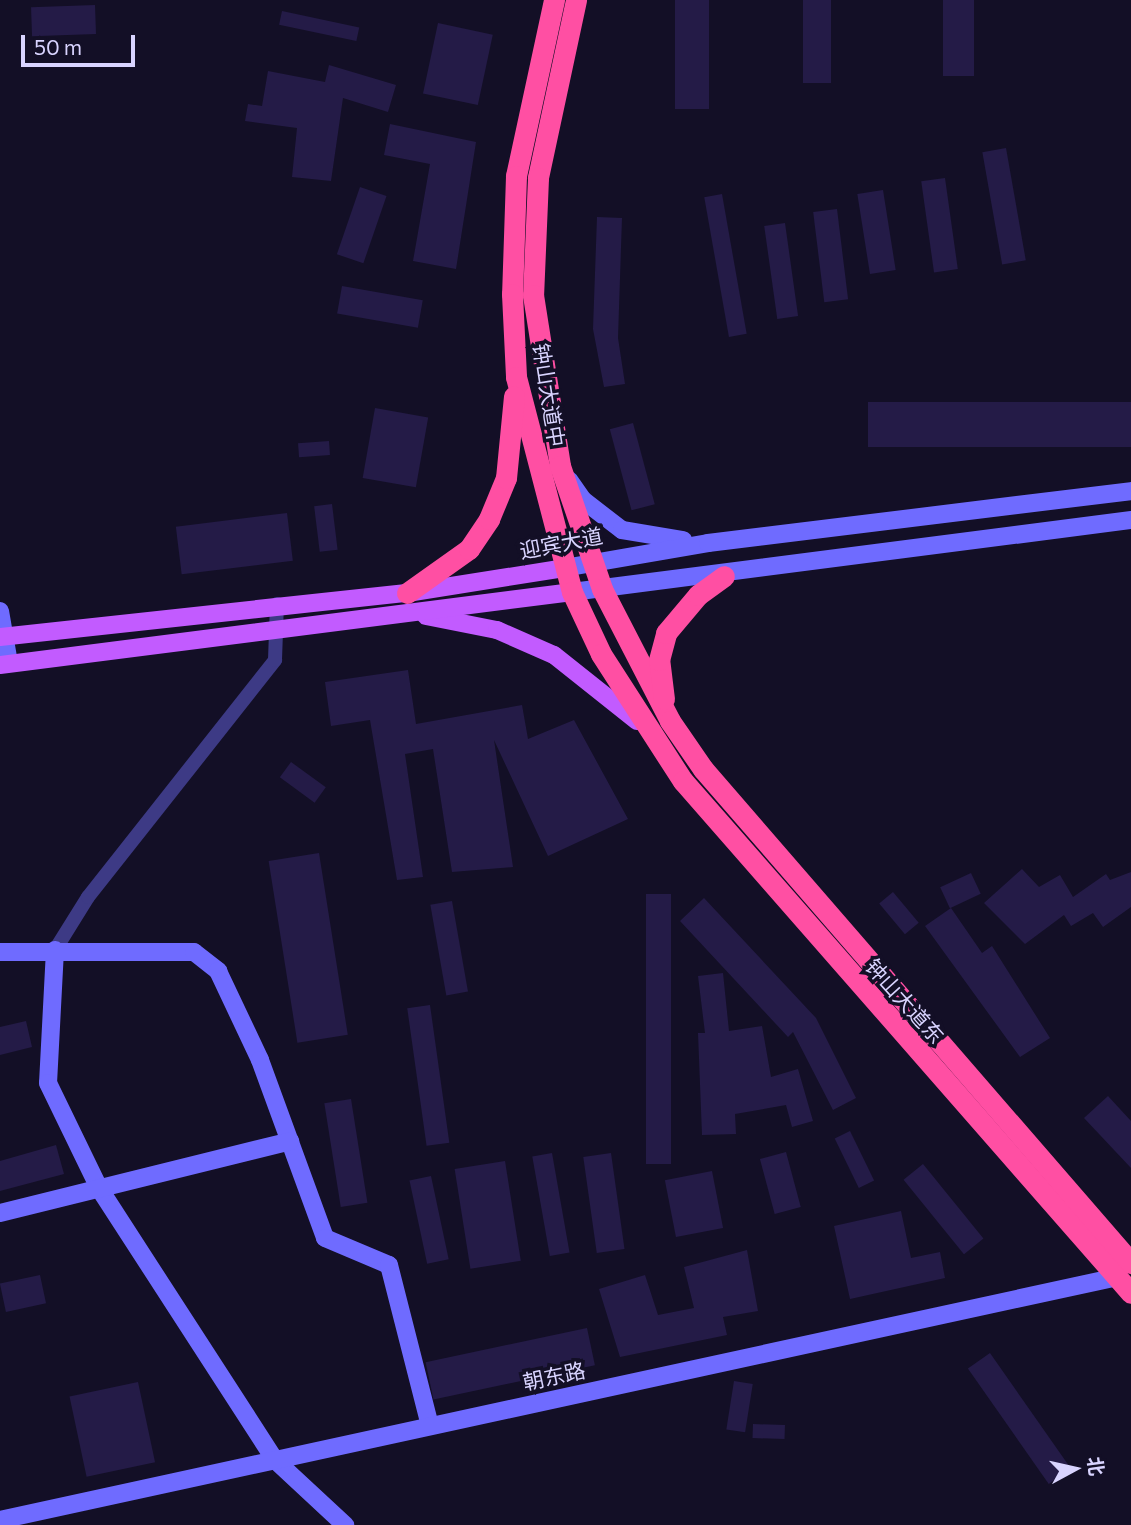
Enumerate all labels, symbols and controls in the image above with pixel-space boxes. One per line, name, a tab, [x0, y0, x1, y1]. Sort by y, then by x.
scale bar	[24, 21, 138, 65]
text: 50 m	[34, 34, 82, 59]
street label: 钟山大道中	[528, 341, 570, 449]
street label: 迎宾大道	[517, 523, 605, 563]
street label: 钟山大道东	[861, 954, 949, 1048]
street label: 朝东路	[521, 1357, 587, 1395]
north arrow	[1040, 1434, 1110, 1504]
text: 北	[1084, 1455, 1109, 1477]

